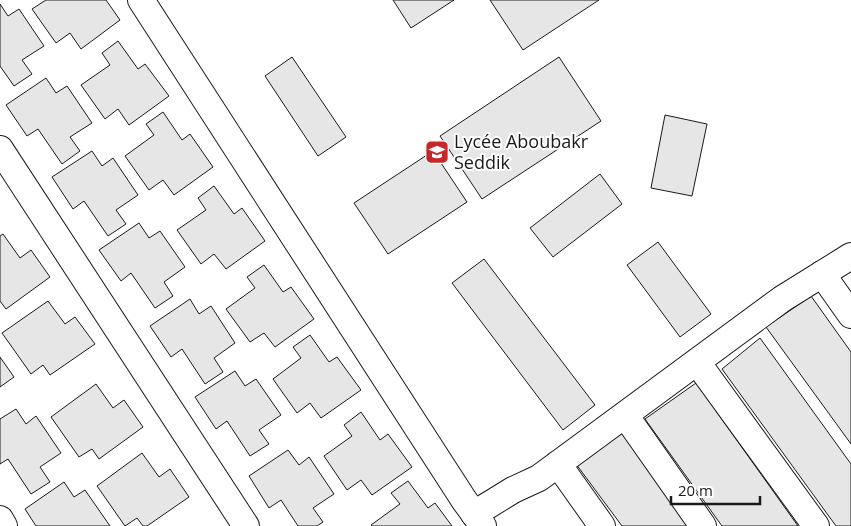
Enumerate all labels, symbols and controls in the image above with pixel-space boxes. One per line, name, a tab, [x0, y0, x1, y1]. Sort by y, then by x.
place label: Lycée Aboubakr Seddik	[454, 129, 589, 174]
school or university icon: Lycée Aboubakr Seddik	[424, 139, 450, 165]
scale bar	[671, 474, 760, 506]
text: 20 m	[678, 480, 713, 500]

